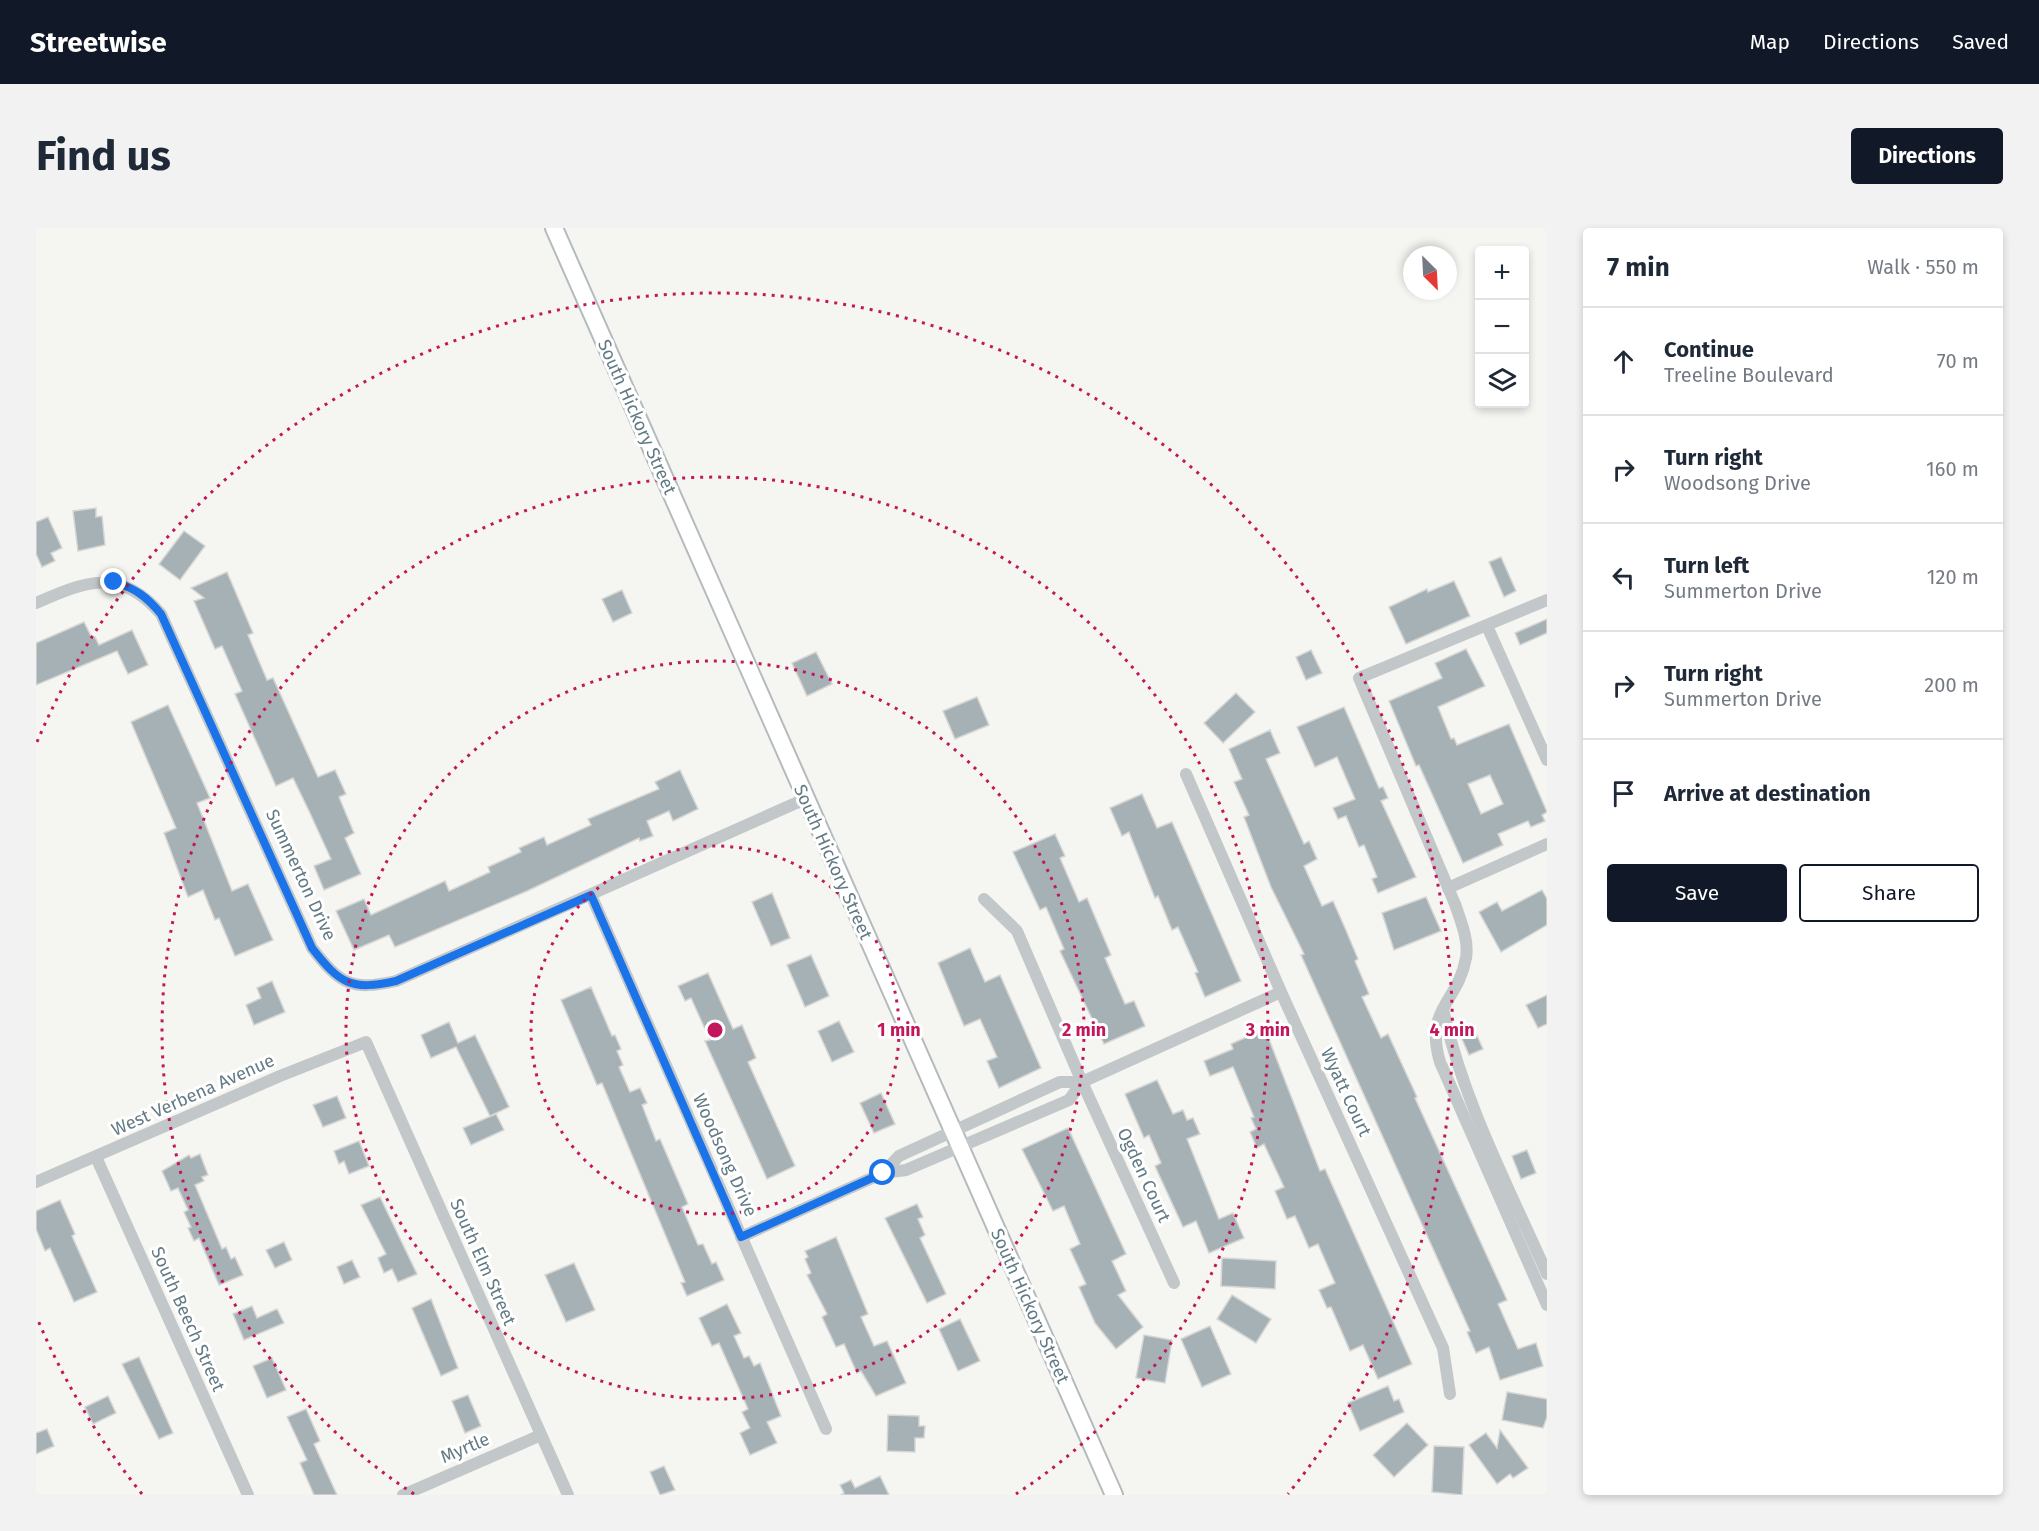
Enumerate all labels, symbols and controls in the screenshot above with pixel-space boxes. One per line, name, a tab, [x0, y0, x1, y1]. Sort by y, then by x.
text: Streetwise	[30, 26, 167, 59]
text: Map	[1750, 29, 1790, 55]
text: Directions	[1823, 29, 1919, 55]
text: Saved	[1952, 29, 2009, 55]
button: Directions	[1851, 128, 2003, 184]
text: Find us	[36, 131, 171, 181]
north arrow	[1403, 246, 1457, 300]
map controls	[1475, 246, 1529, 408]
button: +	[1475, 246, 1529, 300]
text: 7 min	[1607, 252, 1670, 283]
text: Walk · 550 m	[1867, 255, 1979, 279]
button: −	[1475, 300, 1529, 354]
street label: South Hickory Street	[593, 336, 681, 498]
text: Continue	[1664, 336, 1754, 363]
icon: ahead	[1607, 345, 1640, 378]
text: 70 m	[1937, 349, 1979, 373]
button: layers	[1475, 354, 1529, 408]
text: Treeline Boulevard	[1664, 363, 1834, 387]
text: Turn right	[1664, 444, 1763, 471]
icon: right	[1607, 453, 1640, 486]
text: 160 m	[1926, 457, 1979, 481]
text: Woodsong Drive	[1664, 471, 1811, 495]
text: Turn left	[1664, 552, 1749, 579]
icon: left	[1607, 561, 1640, 594]
text: 120 m	[1927, 565, 1979, 589]
route end	[100, 568, 126, 594]
text: Summerton Drive	[1664, 579, 1822, 603]
text: Turn right	[1664, 660, 1763, 687]
icon: right	[1607, 669, 1640, 702]
text: 200 m	[1924, 673, 1979, 697]
text: Summerton Drive	[1664, 687, 1822, 711]
icon: arrive	[1607, 777, 1640, 810]
text: Arrive at destination	[1664, 780, 1871, 807]
street label: South Hickory Street	[789, 781, 877, 943]
street label: Summerton Drive	[261, 806, 341, 944]
button: Save	[1607, 864, 1787, 922]
button: Share	[1799, 864, 1979, 922]
text: 1 min	[877, 1019, 921, 1041]
text: 2 min	[1062, 1019, 1106, 1041]
text: 3 min	[1245, 1019, 1290, 1041]
text: 4 min	[1429, 1019, 1475, 1041]
centre of rings	[705, 1020, 725, 1040]
street label: Wyatt Court	[1316, 1044, 1376, 1140]
street label: West Verbena Avenue	[108, 1049, 278, 1141]
street label: Woodsong Drive	[688, 1090, 762, 1220]
street label: Ogden Court	[1113, 1124, 1176, 1226]
route start	[869, 1159, 895, 1185]
street label: South Elm Street	[445, 1195, 521, 1329]
street label: South Hickory Street	[986, 1225, 1074, 1387]
street label: South Beech Street	[146, 1243, 230, 1395]
street label: Myrtle	[437, 1428, 493, 1468]

